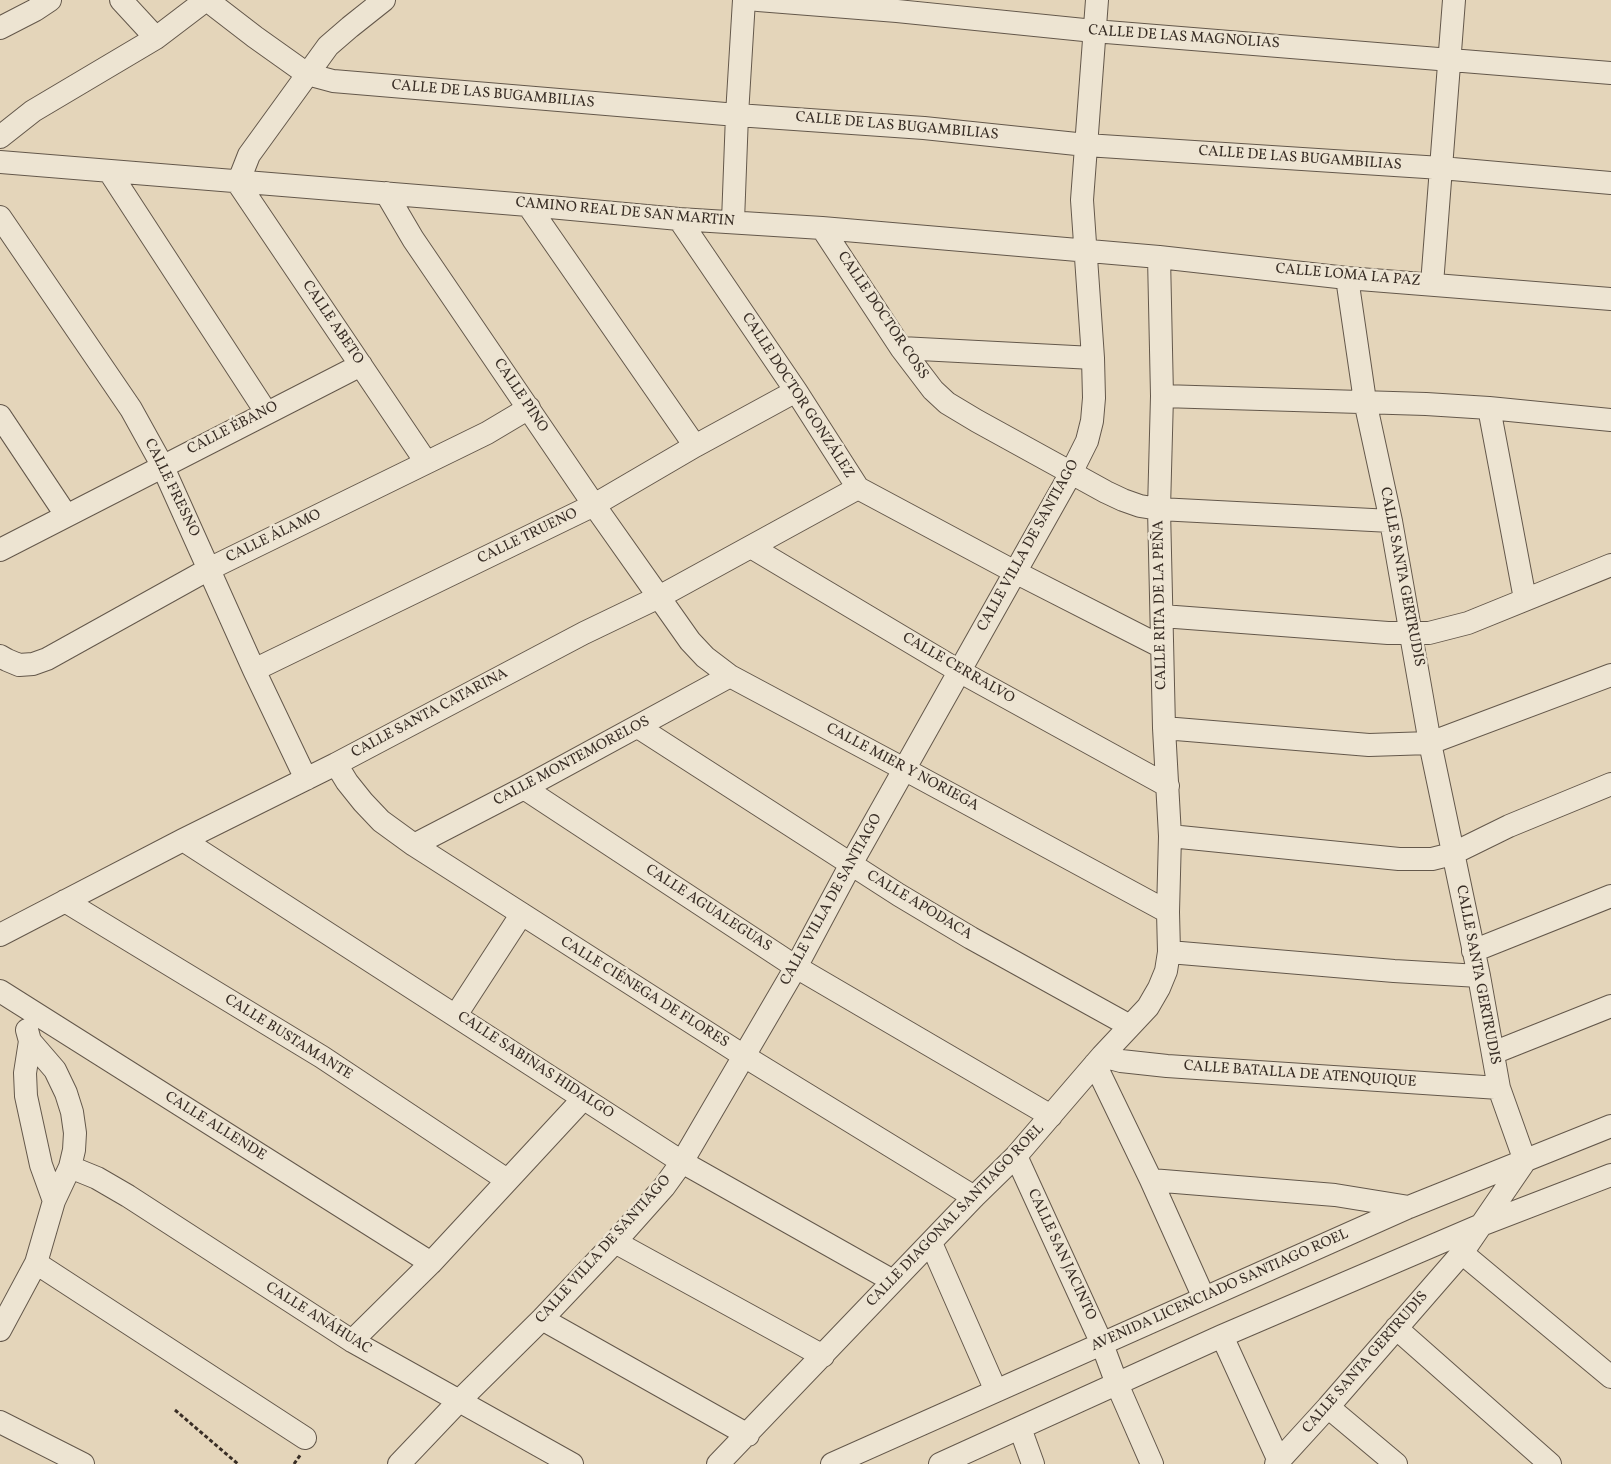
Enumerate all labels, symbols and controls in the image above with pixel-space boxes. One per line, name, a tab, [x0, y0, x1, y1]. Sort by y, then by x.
street label: CALLE DE LAS MAGNOLIAS	[1088, 22, 1280, 54]
street label: CALLE DE LAS BUGAMBILIAS	[391, 77, 595, 113]
street label: CALLE DE LAS BUGAMBILIAS	[795, 109, 999, 145]
street label: CALLE DE LAS BUGAMBILIAS	[1198, 143, 1402, 175]
street label: CAMINO REAL DE SAN MARTIN	[515, 194, 735, 232]
street label: CALLE DOCTOR COSS	[832, 249, 932, 383]
street label: CALLE LOMA LA PAZ	[1275, 261, 1421, 291]
street label: CALLE ABETO	[297, 278, 367, 368]
street label: CALLE DOCTOR GONZÁLEZ	[737, 310, 857, 482]
street label: CALLE PINO	[489, 356, 551, 436]
street label: CALLE ÉBANO	[185, 398, 281, 460]
street label: CALLE FRESNO	[139, 436, 203, 540]
street label: CALLE VILLA DE SANTIAGO	[974, 457, 1084, 635]
street label: CALLE SANTA GERTRUDIS	[1375, 486, 1427, 668]
street label: CALLE TRUENO	[475, 505, 581, 569]
street label: CALLE ÁLAMO	[224, 506, 324, 568]
street label: CALLE RITA DE LA PEÑA	[1151, 520, 1171, 690]
street label: CALLE CERRALVO	[899, 630, 1017, 708]
street label: CALLE SANTA CATARINA	[349, 665, 511, 763]
street label: CALLE MONTEMORELOS	[491, 713, 653, 811]
street label: CALLE MIER Y NORIEGA	[822, 720, 982, 816]
street label: CALLE VILLA DE SANTIAGO	[777, 811, 887, 989]
street label: CALLE AGUALEGUAS	[641, 861, 775, 957]
street label: CALLE APODACA	[863, 867, 975, 945]
street label: CALLE SANTA GERTRUDIS	[1451, 884, 1503, 1066]
street label: CALLE CIÉNEGA DE FLORES	[556, 934, 732, 1052]
street label: CALLE BUSTAMANTE	[221, 991, 355, 1085]
street label: CALLE SABINAS HIDALGO	[453, 1009, 617, 1123]
street label: CALLE BATALLA DE ATENQUIQUE	[1183, 1058, 1417, 1092]
street label: CALLE ALLENDE	[161, 1089, 269, 1165]
street label: CALLE DIAGONAL SANTIAGO ROEL	[864, 1121, 1048, 1311]
street label: CALLE VILLA DE SANTIAGO	[533, 1172, 675, 1328]
street label: CALLE SAN JACINTO	[1023, 1186, 1099, 1324]
street label: AVENIDA LICENCIADO SANTIAGO ROEL	[1088, 1226, 1352, 1356]
street label: CALLE ANÁHUAC	[262, 1279, 374, 1359]
street label: CALLE SANTA GERTRUDIS	[1299, 1288, 1433, 1438]

